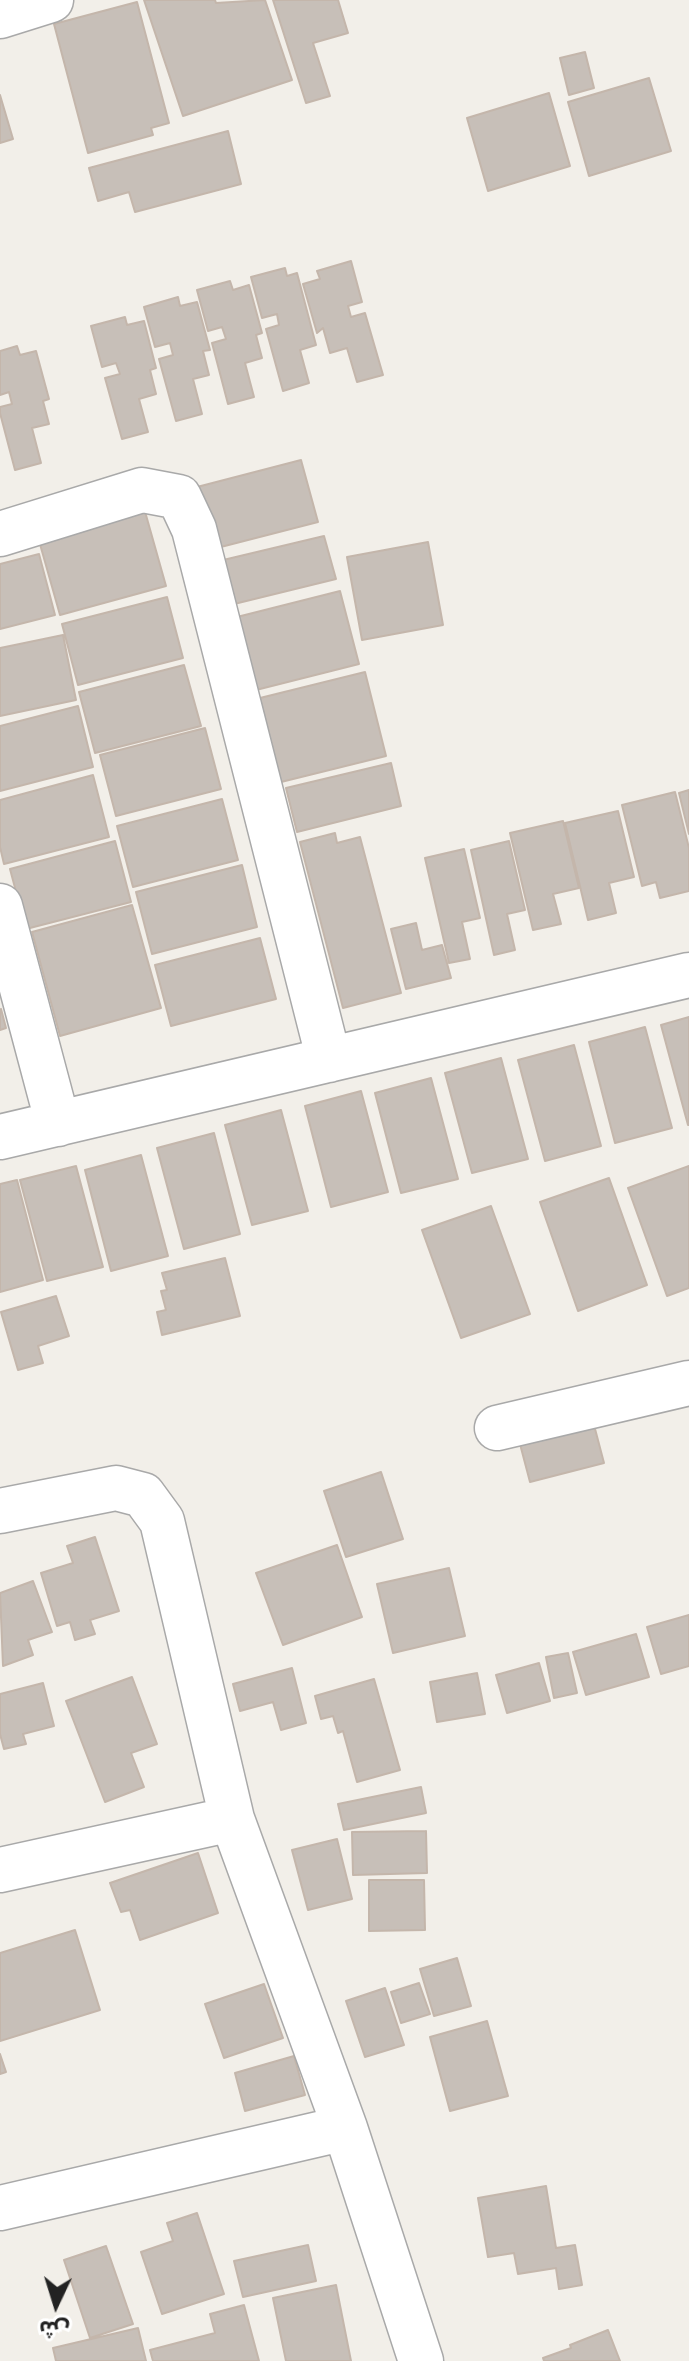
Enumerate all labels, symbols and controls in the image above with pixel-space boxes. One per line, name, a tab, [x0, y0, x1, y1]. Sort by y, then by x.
north arrow	[16, 2265, 96, 2345]
text: ش	[38, 2315, 70, 2343]

